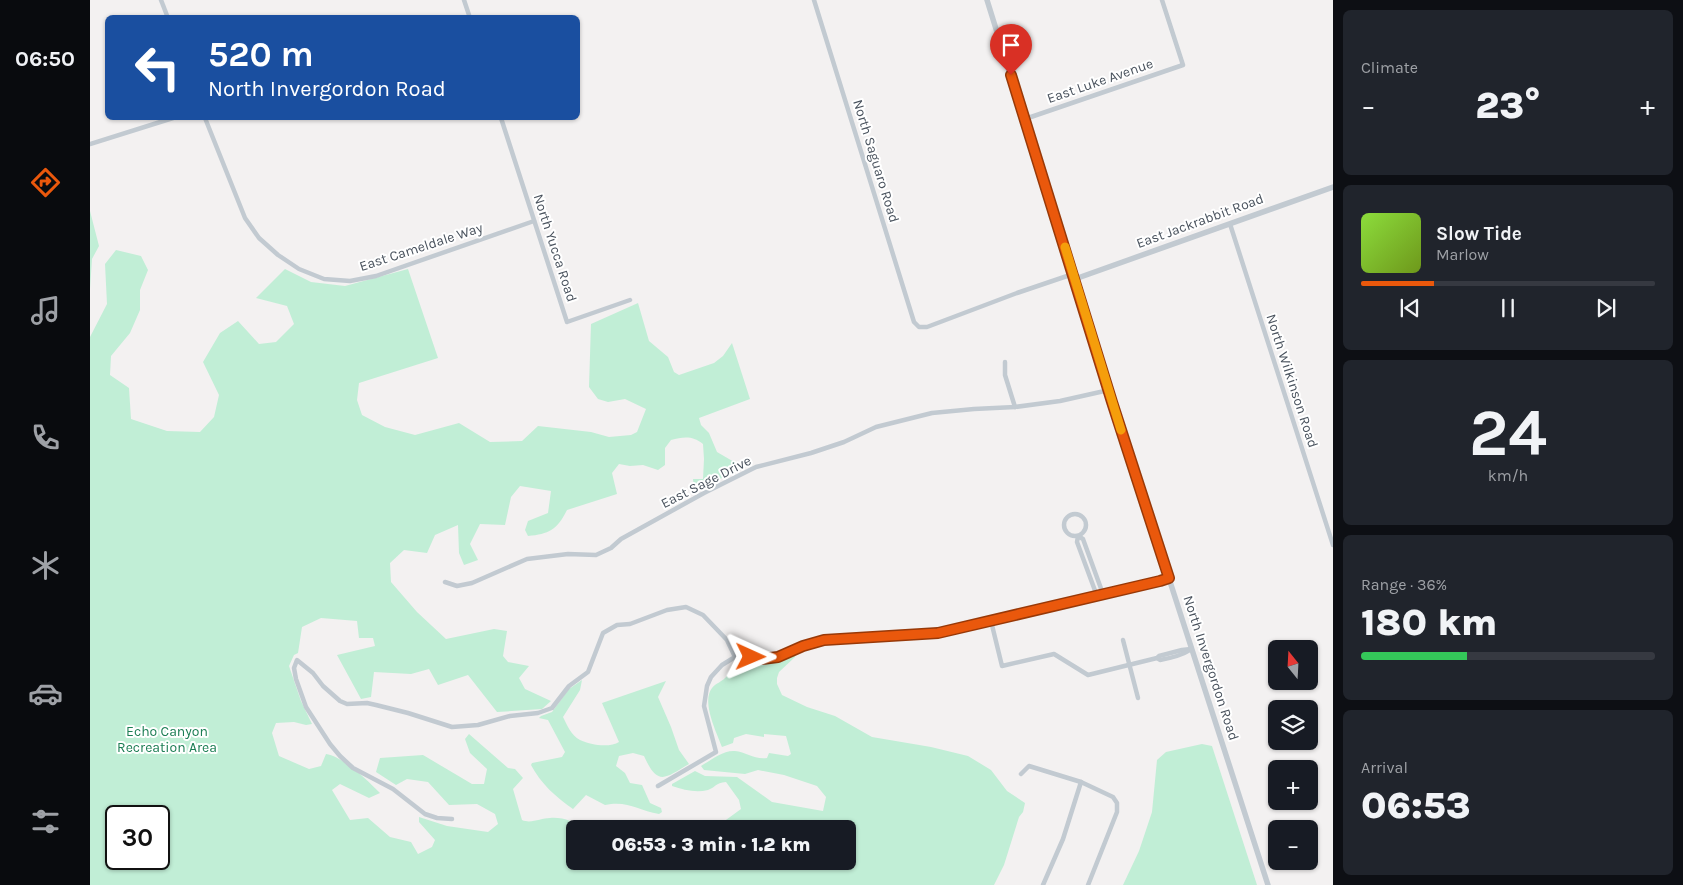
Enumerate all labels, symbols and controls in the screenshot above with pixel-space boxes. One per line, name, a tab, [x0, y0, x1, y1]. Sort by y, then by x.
pin	[990, 24, 1032, 75]
icon: arrive	[997, 31, 1025, 59]
text: 520 m	[208, 34, 314, 75]
icon: left	[125, 35, 190, 100]
text: 06:50	[15, 46, 75, 72]
street label: East Luke Avenue	[1045, 55, 1155, 107]
text: Climate	[1361, 58, 1418, 77]
text: North Invergordon Road	[208, 76, 446, 102]
text: 23°	[1475, 83, 1541, 128]
text: −	[1361, 89, 1376, 122]
text: +	[1640, 89, 1655, 122]
street label: North Saguaro Road	[849, 97, 903, 225]
icon: directions	[28, 165, 63, 200]
street label: East Jackrabbit Road	[1134, 190, 1266, 252]
street label: North Yucca Road	[530, 192, 580, 304]
street label: East Cameldale Way	[357, 219, 485, 275]
text: Slow Tide	[1436, 223, 1522, 245]
text: Marlow	[1436, 245, 1489, 264]
icon: music	[28, 293, 63, 328]
icon: previous	[1396, 294, 1424, 322]
icon: pause	[1494, 294, 1522, 322]
icon: next	[1592, 294, 1620, 322]
street label: North Wilkinson Road	[1262, 312, 1322, 450]
text: 24	[1469, 395, 1547, 471]
icon: phone	[28, 420, 63, 455]
street label: East Sage Drive	[658, 452, 754, 512]
text: km/h	[1488, 466, 1528, 485]
icon: climate	[28, 548, 63, 583]
text: Range · 36%	[1361, 575, 1447, 594]
street label: North Invergordon Road	[1180, 593, 1242, 743]
text: 180 km	[1361, 600, 1497, 645]
position arrow	[724, 630, 776, 682]
north arrow	[1268, 640, 1318, 690]
map controls	[1268, 640, 1318, 870]
icon: car	[28, 676, 63, 711]
button: layers	[1268, 700, 1318, 750]
park label: Echo Canyon Recreation Area	[117, 723, 217, 756]
text: Arrival	[1361, 758, 1408, 777]
button: +	[1268, 760, 1318, 810]
text: 06:53	[1361, 783, 1471, 828]
icon: filters	[28, 804, 63, 839]
speed limit sign: 30	[105, 805, 170, 870]
button: −	[1268, 820, 1318, 870]
text: 06:53 · 3 min · 1.2 km	[611, 834, 811, 856]

